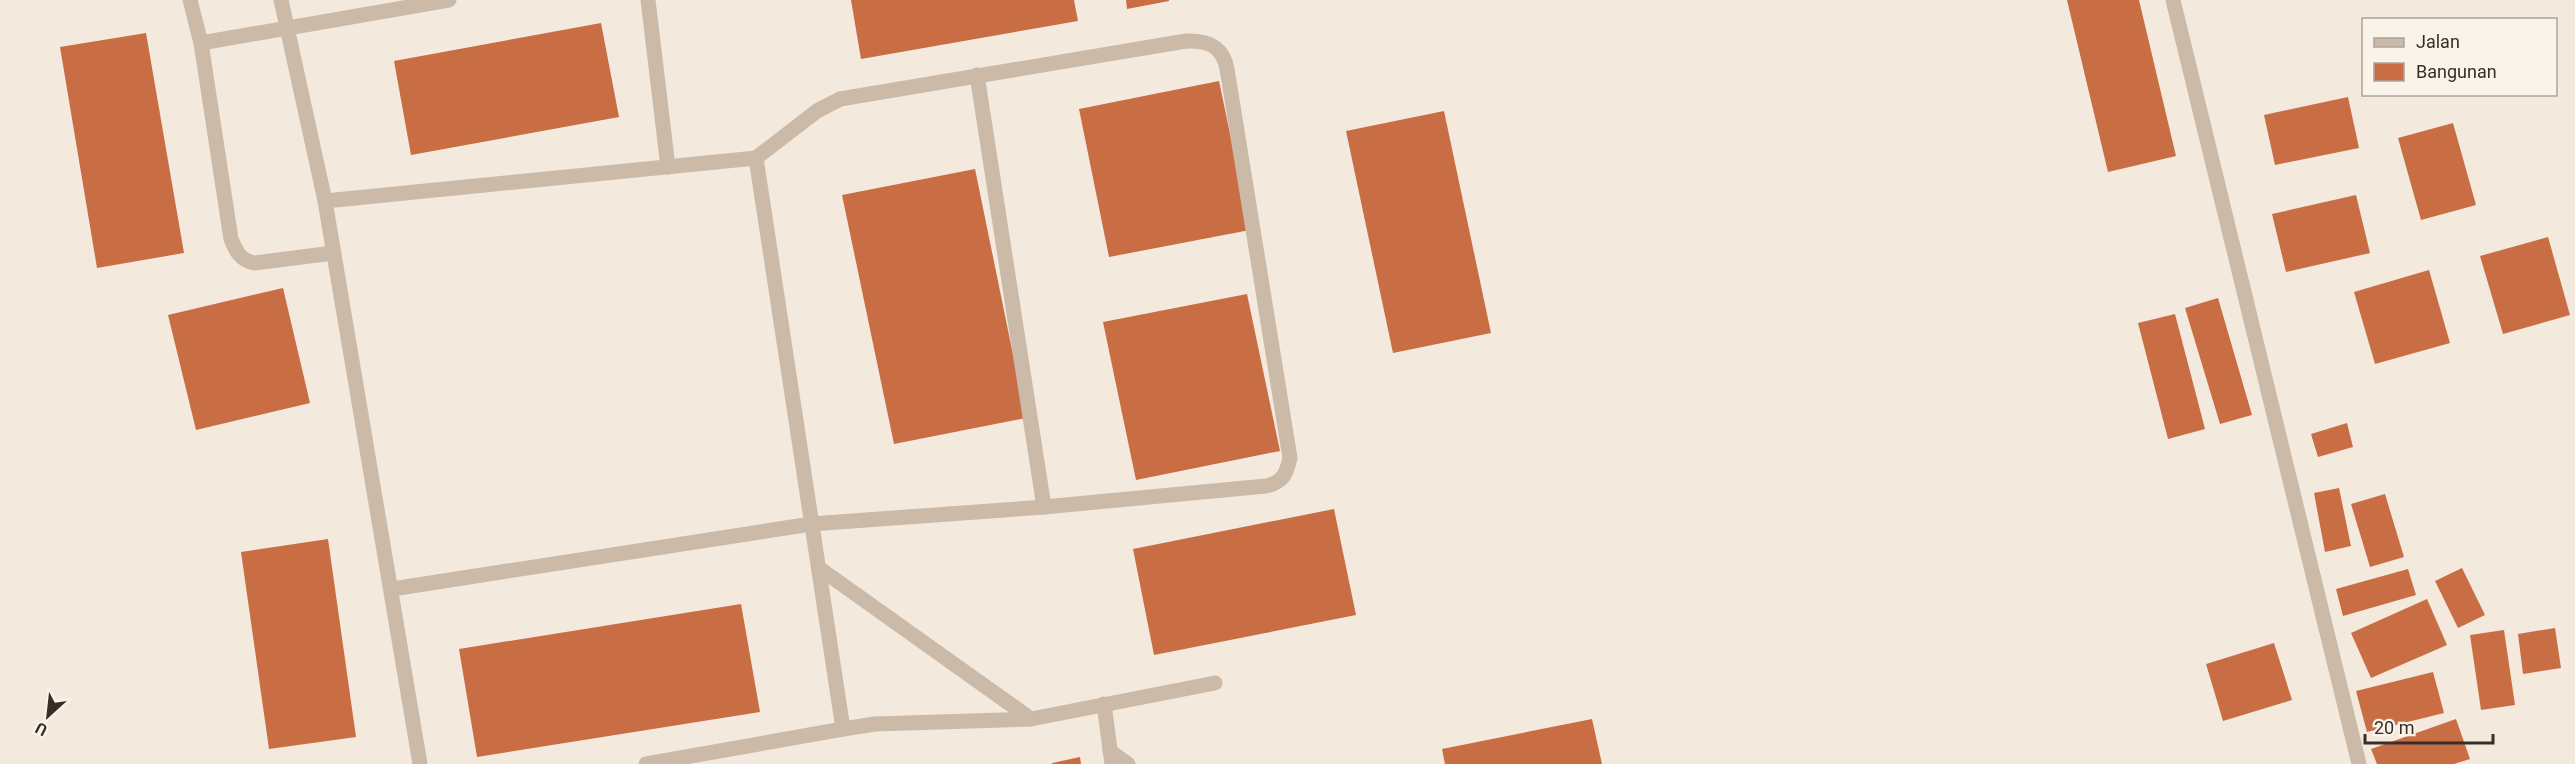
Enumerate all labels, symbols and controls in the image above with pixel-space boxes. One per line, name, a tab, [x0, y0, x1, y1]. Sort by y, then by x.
legend	[2362, 18, 2557, 96]
text: Jalan	[2416, 31, 2460, 52]
text: Bangunan	[2416, 61, 2497, 82]
north arrow	[18, 686, 78, 746]
scale bar	[2365, 707, 2492, 745]
text: 20 m	[2374, 717, 2414, 738]
text: U	[32, 718, 50, 740]

